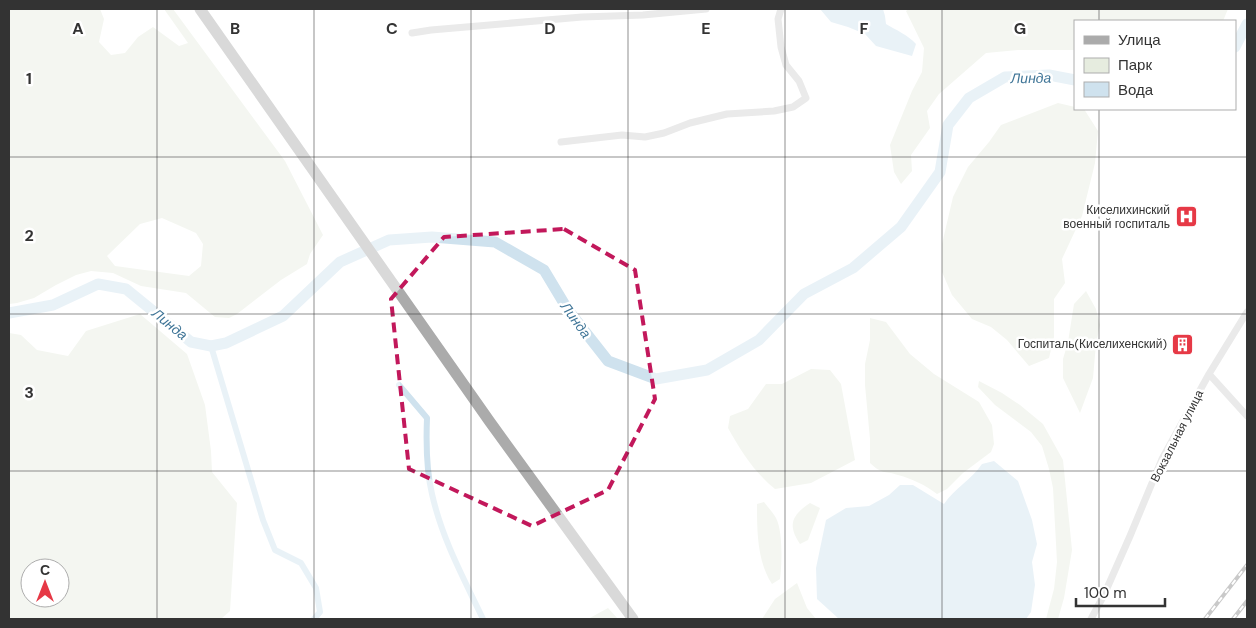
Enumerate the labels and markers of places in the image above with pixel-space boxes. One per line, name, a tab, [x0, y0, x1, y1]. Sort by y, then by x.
place label: Киселихинский военный госпиталь	[1063, 202, 1170, 232]
hospital icon: Киселихинский военный госпиталь	[1174, 205, 1198, 229]
building icon: Госпиталь(Киселихенский)	[1171, 332, 1195, 356]
place label: Госпиталь(Киселихенский)	[1018, 336, 1167, 352]

